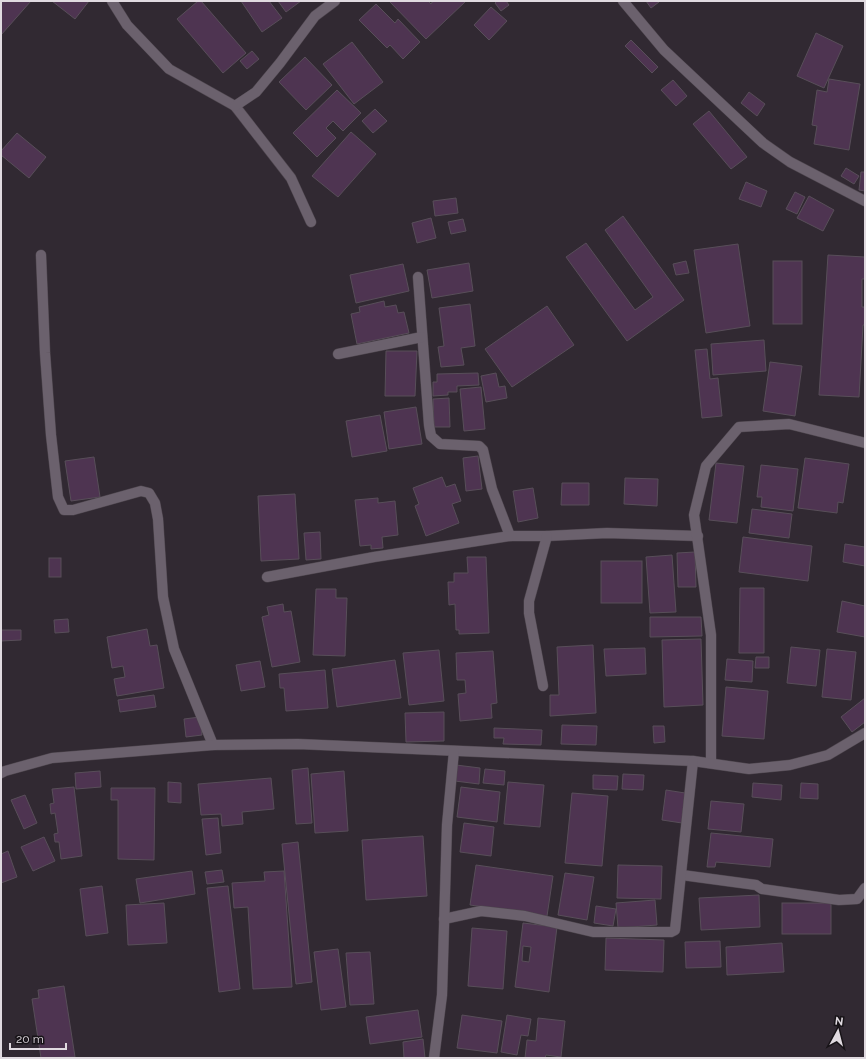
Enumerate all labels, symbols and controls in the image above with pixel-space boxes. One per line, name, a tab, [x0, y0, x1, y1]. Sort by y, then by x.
north arrow	[818, 1011, 858, 1051]
text: N	[834, 1015, 844, 1029]
scale bar	[10, 1025, 66, 1051]
text: 20 m	[16, 1032, 44, 1046]

